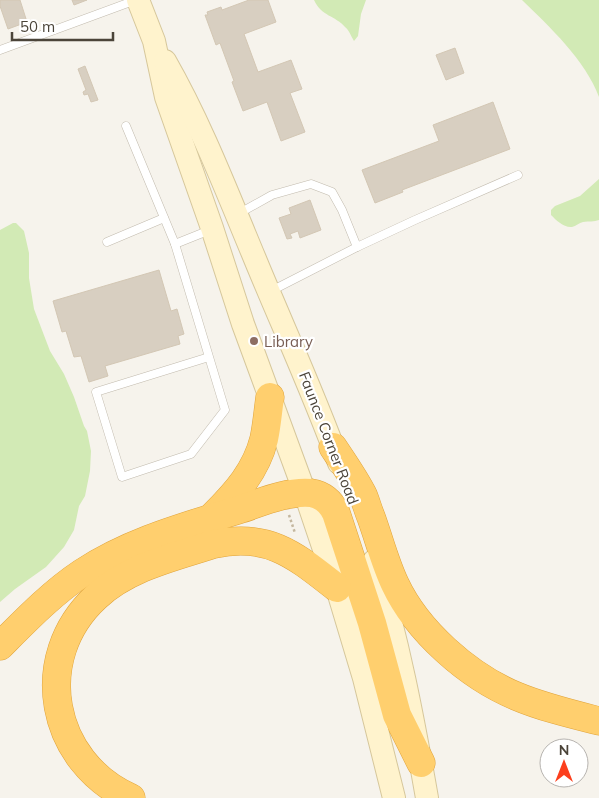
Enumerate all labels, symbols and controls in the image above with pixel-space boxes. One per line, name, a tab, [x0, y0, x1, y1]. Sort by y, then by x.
scale bar	[12, 10, 114, 42]
text: 50 m	[20, 17, 55, 36]
place label: Library	[264, 332, 313, 351]
marker: Library	[248, 335, 260, 347]
street label: Faunce Corner Road	[295, 369, 363, 507]
north arrow	[539, 738, 589, 788]
text: N	[559, 741, 569, 759]

